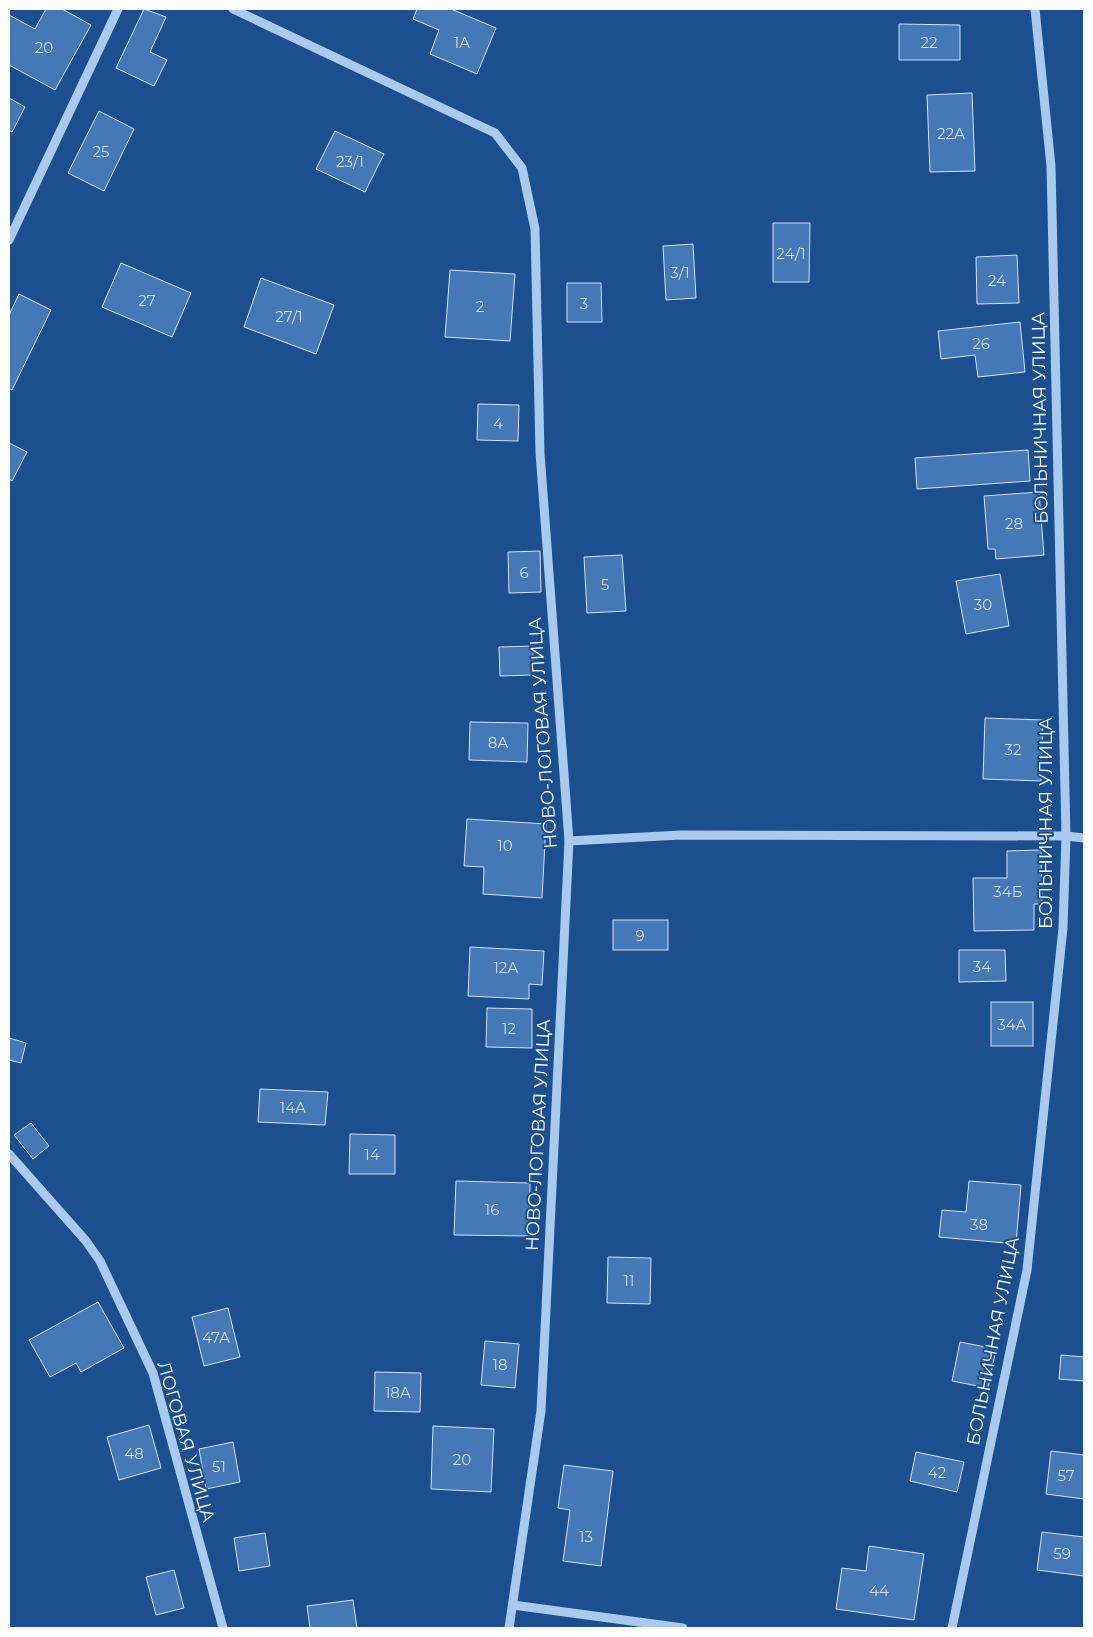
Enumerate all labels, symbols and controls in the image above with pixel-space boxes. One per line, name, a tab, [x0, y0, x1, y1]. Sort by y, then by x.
house number: 1А	[454, 33, 470, 52]
house number: 22	[920, 33, 938, 52]
house number: 20	[35, 38, 53, 57]
house number: 22А	[937, 124, 965, 143]
house number: 25	[92, 142, 110, 161]
house number: 23/1	[336, 152, 364, 171]
house number: 24/1	[776, 244, 806, 263]
house number: 3/1	[670, 263, 690, 282]
house number: 24	[988, 271, 1006, 290]
house number: 27	[138, 291, 156, 310]
house number: 3	[580, 294, 588, 313]
house number: 2	[476, 297, 484, 316]
house number: 27/1	[275, 307, 303, 326]
street label: БОЛЬНИЧНАЯ УЛИЦА	[1027, 311, 1053, 524]
house number: 26	[972, 334, 990, 353]
house number: 4	[493, 414, 503, 433]
house number: 28	[1005, 514, 1023, 533]
house number: 6	[519, 563, 529, 582]
house number: 5	[601, 575, 609, 594]
house number: 30	[974, 595, 992, 614]
street label: НОВО-ЛОГОВАЯ УЛИЦА	[524, 616, 562, 850]
street label: БОЛЬНИЧНАЯ УЛИЦА	[1035, 716, 1057, 929]
house number: 8А	[488, 733, 508, 752]
house number: 32	[1005, 740, 1021, 759]
house number: 10	[497, 836, 513, 855]
house number: 34Б	[993, 882, 1023, 901]
house number: 9	[635, 926, 645, 945]
house number: 34	[973, 957, 991, 976]
house number: 12А	[493, 958, 519, 977]
house number: 34А	[997, 1015, 1027, 1034]
street label: НОВО-ЛОГОВАЯ УЛИЦА	[521, 1018, 555, 1251]
house number: 12	[502, 1019, 516, 1038]
house number: 14А	[280, 1098, 306, 1117]
house number: 14	[364, 1145, 380, 1164]
house number: 16	[485, 1200, 499, 1219]
house number: 38	[970, 1215, 988, 1234]
street label: БОЛЬНИЧНАЯ УЛИЦА	[962, 1234, 1024, 1447]
house number: 11	[624, 1271, 634, 1290]
house number: 47А	[202, 1328, 230, 1347]
house number: 18	[493, 1355, 508, 1374]
street label: ЛОГОВАЯ УЛИЦА	[152, 1359, 220, 1526]
house number: 18А	[385, 1383, 411, 1402]
house number: 48	[124, 1444, 144, 1463]
house number: 20	[453, 1450, 471, 1469]
house number: 51	[212, 1457, 226, 1476]
house number: 42	[928, 1463, 946, 1482]
house number: 57	[1057, 1466, 1075, 1485]
house number: 13	[579, 1527, 593, 1546]
house number: 59	[1053, 1544, 1071, 1563]
house number: 44	[869, 1581, 889, 1600]

